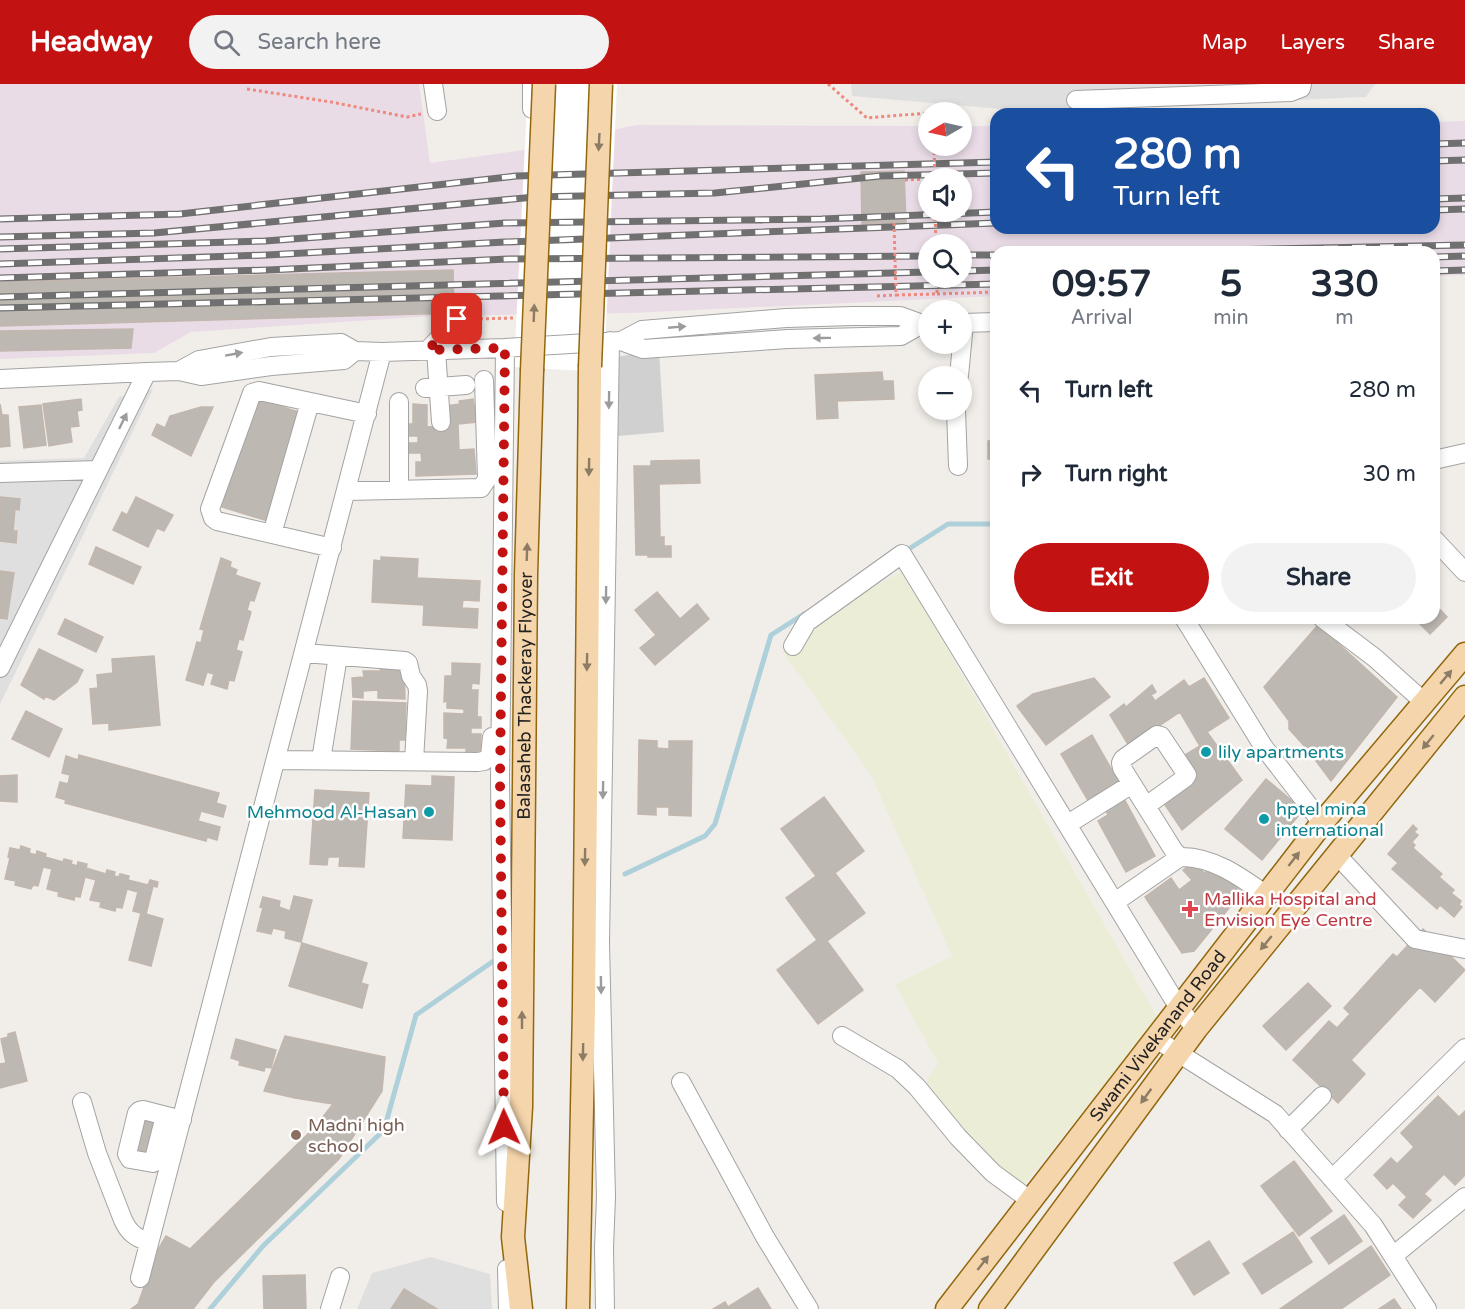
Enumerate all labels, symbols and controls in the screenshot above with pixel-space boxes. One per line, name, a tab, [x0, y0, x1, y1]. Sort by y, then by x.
search box	[189, 15, 609, 69]
text: Headway	[30, 25, 153, 59]
icon: search	[210, 26, 243, 59]
text: Search here	[258, 29, 381, 55]
text: Map	[1202, 30, 1247, 55]
text: Layers	[1280, 30, 1345, 55]
text: Share	[1378, 30, 1435, 55]
north arrow	[918, 102, 972, 156]
map controls	[918, 102, 972, 420]
text: 280 m	[1113, 129, 1242, 180]
icon: left	[1014, 132, 1092, 210]
one-way arrow	[595, 133, 604, 152]
button: sound	[918, 168, 972, 222]
text: Turn left	[1113, 180, 1220, 213]
button: search	[918, 234, 972, 288]
text: 09:57	[1052, 263, 1152, 306]
text: 5	[1220, 263, 1242, 306]
text: 330	[1310, 263, 1378, 306]
pin	[431, 293, 482, 344]
button: +	[918, 300, 972, 354]
icon: arrive	[440, 302, 473, 335]
one-way arrow	[530, 304, 539, 323]
text: Arrival	[1071, 306, 1133, 330]
text: min	[1213, 306, 1249, 330]
text: m	[1335, 306, 1354, 330]
one-way arrow	[667, 322, 686, 332]
one-way arrow	[812, 333, 831, 343]
one-way arrow	[225, 349, 244, 358]
button: −	[918, 366, 972, 420]
icon: left	[1014, 374, 1047, 407]
text: Turn left	[1065, 377, 1153, 403]
text: 280 m	[1349, 377, 1416, 403]
one-way arrow	[604, 390, 614, 409]
one-way arrow	[118, 412, 127, 429]
one-way arrow	[585, 458, 594, 477]
icon: right	[1014, 458, 1047, 491]
text: Turn right	[1065, 461, 1167, 487]
text: 30 m	[1362, 461, 1416, 487]
one-way arrow	[522, 543, 531, 562]
button: Exit	[1014, 543, 1209, 612]
button: Share	[1221, 543, 1416, 612]
street label: Balasaheb Thackeray Flyover	[513, 571, 537, 820]
one-way arrow	[601, 585, 611, 604]
one-way arrow	[583, 653, 592, 672]
one-way arrow	[1439, 670, 1452, 685]
one-way arrow	[1422, 734, 1435, 750]
place label: lily apartments	[1218, 741, 1344, 763]
marker: lily apartments	[1199, 745, 1213, 759]
one-way arrow	[598, 780, 607, 799]
place label: hptel mina international	[1276, 798, 1384, 841]
place label: Mehmood Al-Hasan	[247, 801, 417, 823]
marker: Mehmood Al-Hasan	[422, 805, 436, 819]
marker: hptel mina international	[1257, 812, 1271, 826]
one-way arrow	[580, 848, 590, 867]
one-way arrow	[1288, 851, 1300, 866]
place label: Mallika Hospital and Envision Eye Centre	[1204, 888, 1377, 931]
marker: Mallika Hospital and Envision Eye Centre	[1181, 900, 1199, 918]
one-way arrow	[1260, 935, 1273, 951]
street label: Swami Vivekanand Road	[1085, 946, 1231, 1126]
one-way arrow	[596, 975, 606, 994]
one-way arrow	[517, 1011, 527, 1030]
one-way arrow	[578, 1043, 588, 1062]
one-way arrow	[1140, 1088, 1152, 1104]
position arrow	[472, 1095, 536, 1159]
place label: Madni high school	[308, 1114, 405, 1157]
marker: Madni high school	[289, 1128, 303, 1142]
one-way arrow	[976, 1255, 988, 1270]

